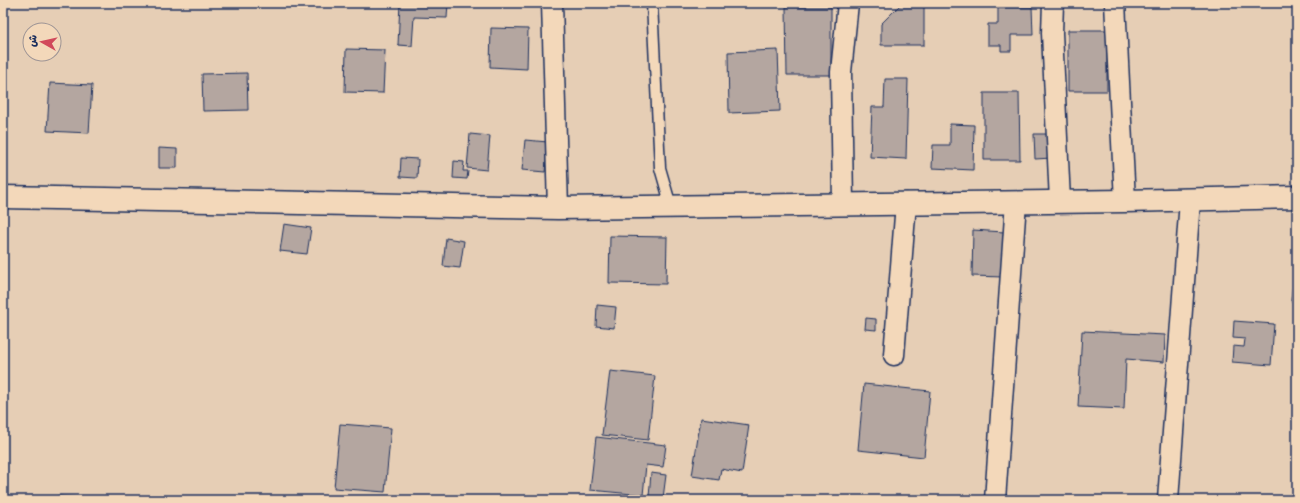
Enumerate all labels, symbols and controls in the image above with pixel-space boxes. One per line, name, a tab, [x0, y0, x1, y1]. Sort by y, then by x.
north arrow	[22, 22, 62, 62]
text: ش	[25, 34, 40, 48]

